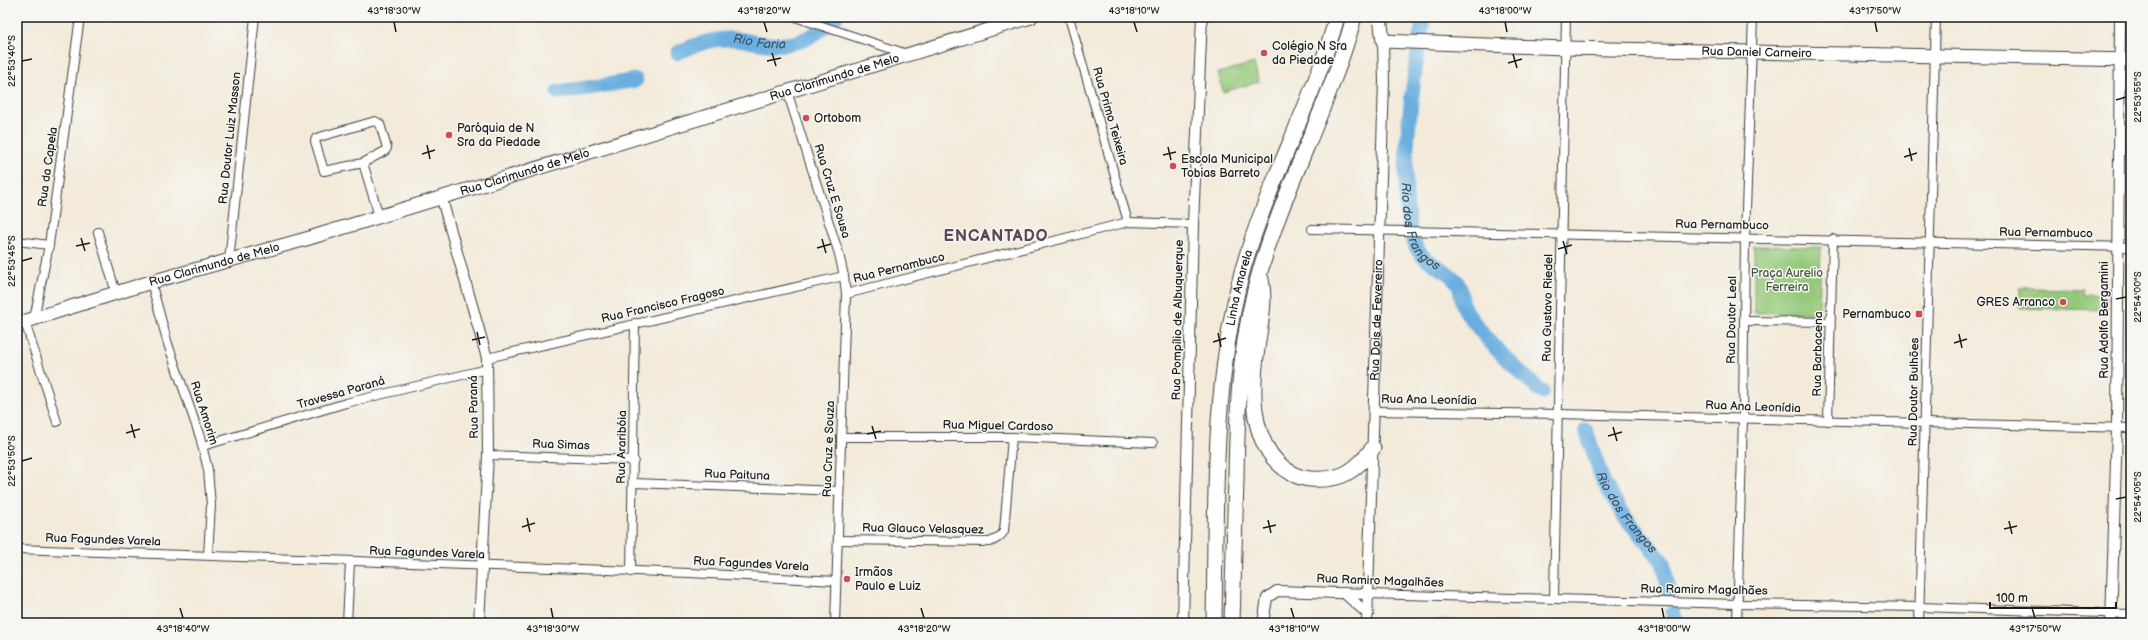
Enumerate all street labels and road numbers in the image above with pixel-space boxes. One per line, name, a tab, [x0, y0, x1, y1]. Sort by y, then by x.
street label: Rua Daniel Carneiro	[1701, 43, 1812, 61]
street label: Rua Clarimundo de Melo	[768, 50, 901, 104]
street label: Rua Primo Teixeira	[1089, 65, 1131, 167]
street label: Rua Doutor Luiz Masson	[216, 71, 244, 205]
street label: Rua da Capela	[35, 126, 61, 208]
street label: Rua Cruz E Sousa	[810, 142, 854, 240]
street label: Rua Clarimundo de Melo	[458, 145, 592, 199]
street label: Rua Pernambuco	[1675, 217, 1769, 233]
street label: Rua Pernambuco	[1999, 225, 2093, 241]
street label: Rua Clarimundo de Melo	[147, 239, 281, 290]
street label: Rua Pompílio de Albuquerque	[1169, 240, 1187, 400]
street label: Linha Amarela	[1223, 248, 1256, 327]
street label: Rua Pernambuco	[852, 249, 947, 287]
street label: Rua Gustavo Riedel	[1540, 254, 1556, 362]
street label: Rua Dois de Fevereiro	[1367, 259, 1386, 381]
street label: Rua Adolfo Bergamini	[2097, 261, 2112, 379]
street label: Rua Doutor Leal	[1724, 276, 1740, 364]
street label: Rua Francisco Fragoso	[600, 283, 726, 327]
street label: Rua Barbacena	[1810, 311, 1826, 397]
street label: Rua Doutor Bulhões	[1906, 337, 1922, 447]
street label: Travessa Paraná	[295, 373, 387, 413]
street label: Rua Paraná	[466, 375, 482, 439]
street label: Rua Amorim	[187, 379, 221, 447]
street label: Rua Ana Leonídia	[1381, 392, 1477, 408]
street label: Rua Ana Leonídia	[1705, 398, 1801, 416]
street label: Rua Cruz e Souza	[820, 400, 838, 498]
street label: Rua Araribóia	[614, 410, 630, 484]
street label: Rua Miguel Cardoso	[942, 418, 1054, 434]
street label: Rua Simas	[532, 436, 590, 454]
street label: Rua Paituna	[704, 466, 770, 484]
street label: Rua Glauco Velasquez	[862, 520, 984, 538]
street label: Rua Fagundes Varela	[45, 530, 161, 550]
street label: Rua Fagundes Varela	[369, 543, 485, 563]
street label: Rua Fagundes Varela	[693, 553, 809, 575]
street label: Rua Ramiro Magalhães	[1316, 571, 1444, 591]
street label: Rua Ramiro Magalhães	[1640, 581, 1768, 599]

